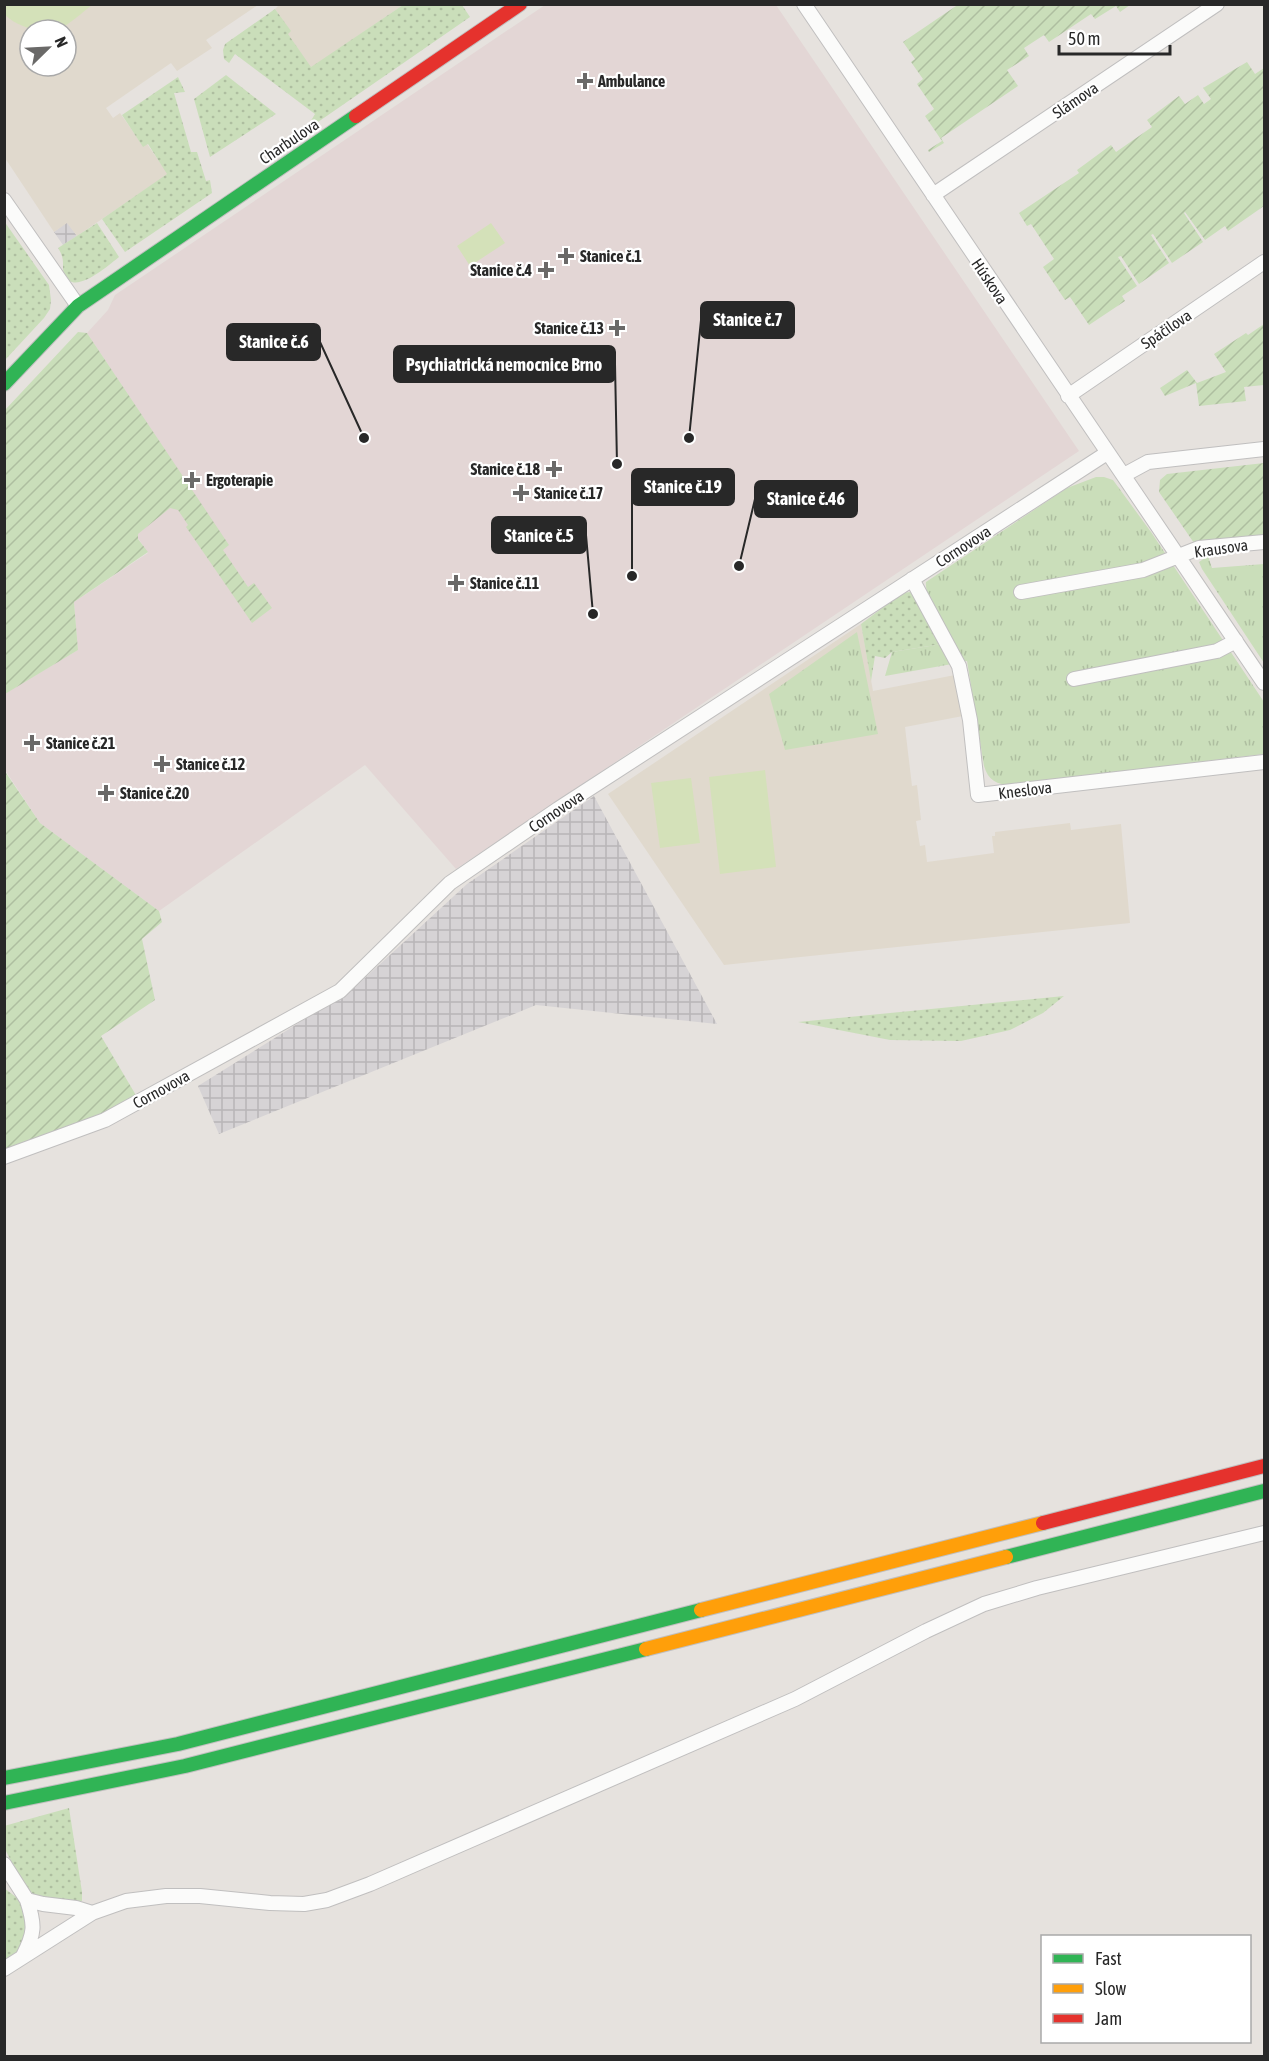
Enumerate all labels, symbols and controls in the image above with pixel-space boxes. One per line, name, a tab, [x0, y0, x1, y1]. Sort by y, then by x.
north arrow	[18, 18, 78, 78]
scale bar	[1059, 18, 1170, 56]
text: 50 m	[1068, 28, 1100, 49]
text: N	[52, 34, 72, 50]
marker: Ambulance	[576, 72, 594, 90]
place label: Ambulance	[597, 72, 665, 90]
street label: Slámova	[1049, 78, 1101, 122]
street label: Charbulova	[256, 115, 322, 167]
marker: Stanice č.1	[557, 247, 575, 265]
place label: Stanice č.1	[580, 247, 642, 265]
street label: Húskova	[968, 255, 1012, 307]
place label: Stanice č.4	[470, 261, 532, 279]
marker: Stanice č.4	[537, 261, 555, 279]
callout: Stanice č.7	[701, 302, 794, 338]
street label: Spáčilova	[1137, 306, 1195, 353]
text: Stanice č.7	[713, 309, 783, 330]
place label: Stanice č.13	[535, 319, 604, 337]
marker: Stanice č.13	[608, 319, 626, 337]
callout: Stanice č.6	[227, 324, 320, 360]
text: Stanice č.6	[239, 331, 309, 352]
callout: Psychiatrická nemocnice Brno	[394, 346, 615, 382]
text: Psychiatrická nemocnice Brno	[406, 354, 602, 375]
place label: Stanice č.18	[471, 460, 540, 478]
marker: Stanice č.18	[545, 460, 563, 478]
callout: Stanice č.19	[632, 469, 734, 505]
marker: Ergoterapie	[183, 471, 201, 489]
place label: Ergoterapie	[206, 471, 273, 489]
text: Stanice č.19	[644, 476, 722, 497]
callout: Stanice č.46	[755, 481, 857, 517]
marker: Stanice č.17	[512, 484, 530, 502]
place label: Stanice č.17	[534, 484, 603, 502]
text: Stanice č.46	[767, 488, 845, 509]
callout: Stanice č.5	[492, 517, 586, 553]
street label: Cornovova	[932, 522, 994, 570]
text: Stanice č.5	[504, 525, 574, 546]
street label: Krausova	[1193, 535, 1249, 561]
marker: Stanice č.11	[447, 574, 465, 592]
place label: Stanice č.11	[470, 574, 540, 592]
marker: Stanice č.21	[23, 734, 41, 752]
place label: Stanice č.21	[46, 734, 116, 752]
marker: Stanice č.12	[153, 755, 171, 773]
place label: Stanice č.12	[176, 755, 245, 773]
street label: Kneslova	[997, 778, 1053, 802]
marker: Stanice č.20	[97, 784, 115, 802]
place label: Stanice č.20	[120, 784, 190, 802]
street label: Cornovova	[525, 786, 587, 836]
street label: Cornovova	[129, 1066, 193, 1112]
legend	[1041, 1935, 1251, 2043]
text: Fast	[1095, 1948, 1122, 1969]
text: Slow	[1095, 1978, 1126, 1999]
text: Jam	[1095, 2008, 1122, 2029]

